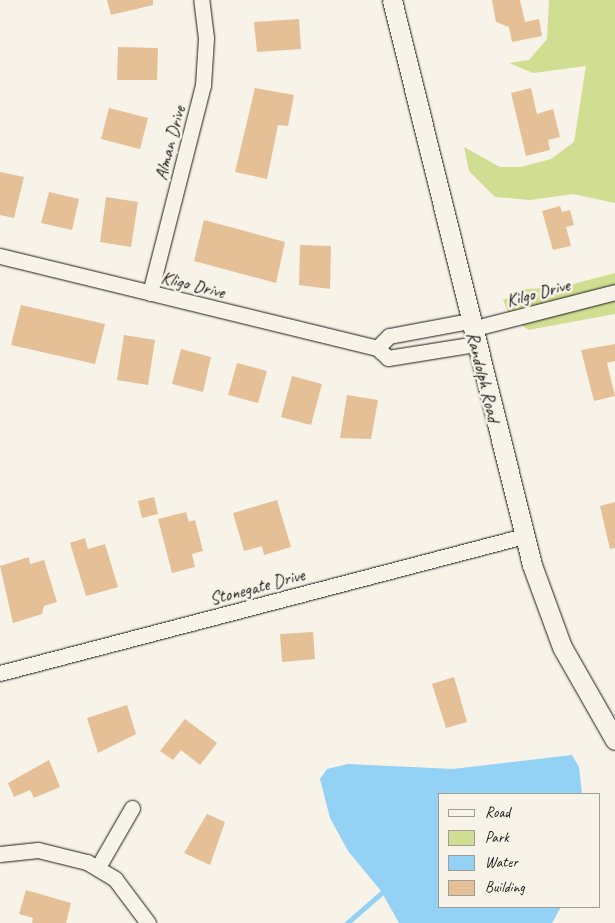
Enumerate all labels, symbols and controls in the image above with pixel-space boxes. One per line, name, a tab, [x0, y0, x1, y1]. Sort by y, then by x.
street label: Alman Drive	[150, 104, 190, 182]
street label: Kligo Drive	[159, 267, 227, 303]
street label: Kilgo Drive	[504, 274, 572, 312]
street label: Randolph Road	[461, 330, 505, 424]
street label: Stonegate Drive	[207, 564, 307, 610]
legend	[438, 793, 600, 908]
text: Road	[485, 803, 510, 822]
text: Park	[485, 828, 509, 847]
text: Water	[485, 853, 518, 872]
text: Building	[485, 878, 524, 897]

